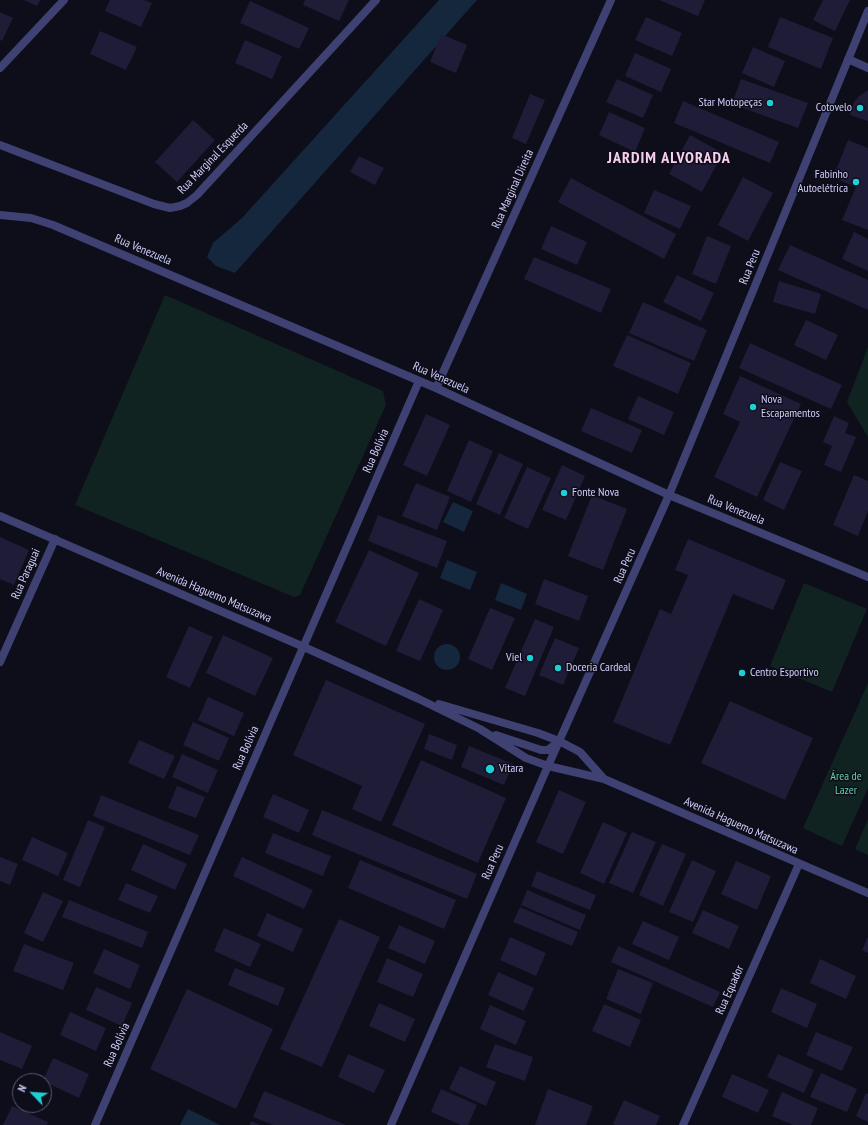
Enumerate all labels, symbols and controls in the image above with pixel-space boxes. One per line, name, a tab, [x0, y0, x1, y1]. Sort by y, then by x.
place label: Star Motopeças	[699, 96, 762, 110]
marker: Star Motopeças	[765, 98, 775, 108]
place label: Cotovelo	[816, 101, 852, 115]
marker: Cotovelo	[855, 103, 865, 113]
street label: Rua Marginal Esquerda	[175, 119, 251, 197]
street label: Rua Marginal Direita	[489, 147, 537, 231]
district label: JARDIM ALVORADA	[607, 148, 731, 168]
place label: Fabinho Autoelétrica	[798, 168, 848, 196]
marker: Fabinho Autoelétrica	[851, 177, 861, 187]
street label: Rua Venezuela	[112, 232, 174, 268]
street label: Rua Peru	[736, 247, 764, 287]
street label: Rua Venezuela	[410, 359, 472, 397]
place label: Nova Escapamentos	[761, 393, 820, 421]
marker: Nova Escapamentos	[748, 402, 758, 412]
street label: Rua Bolívia	[360, 427, 392, 475]
place label: Fonte Nova	[572, 486, 619, 500]
marker: Fonte Nova	[559, 488, 569, 498]
street label: Rua Venezuela	[705, 492, 767, 528]
street label: Rua Paraguai	[8, 546, 44, 602]
street label: Rua Peru	[611, 546, 639, 586]
street label: Avenida Haguemo Matsuzawa	[154, 564, 274, 626]
place label: Viel	[506, 651, 522, 665]
marker: Viel	[525, 653, 535, 663]
place label: Doceria Cardeal	[566, 661, 631, 675]
marker: Doceria Cardeal	[553, 663, 563, 673]
place label: Centro Esportivo	[750, 666, 819, 680]
marker: Centro Esportivo	[737, 668, 747, 678]
street label: Rua Bolívia	[230, 724, 262, 772]
place label: Vitara	[499, 762, 523, 776]
marker: Vitara	[484, 763, 496, 775]
park label: Área de Lazer	[830, 770, 862, 798]
street label: Avenida Haguemo Matsuzawa	[682, 794, 800, 858]
street label: Rua Peru	[479, 842, 507, 882]
street label: Rua Equador	[713, 963, 747, 1017]
street label: Rua Bolívia	[101, 1021, 133, 1069]
north arrow	[12, 1073, 52, 1113]
text: N	[14, 1083, 30, 1094]

